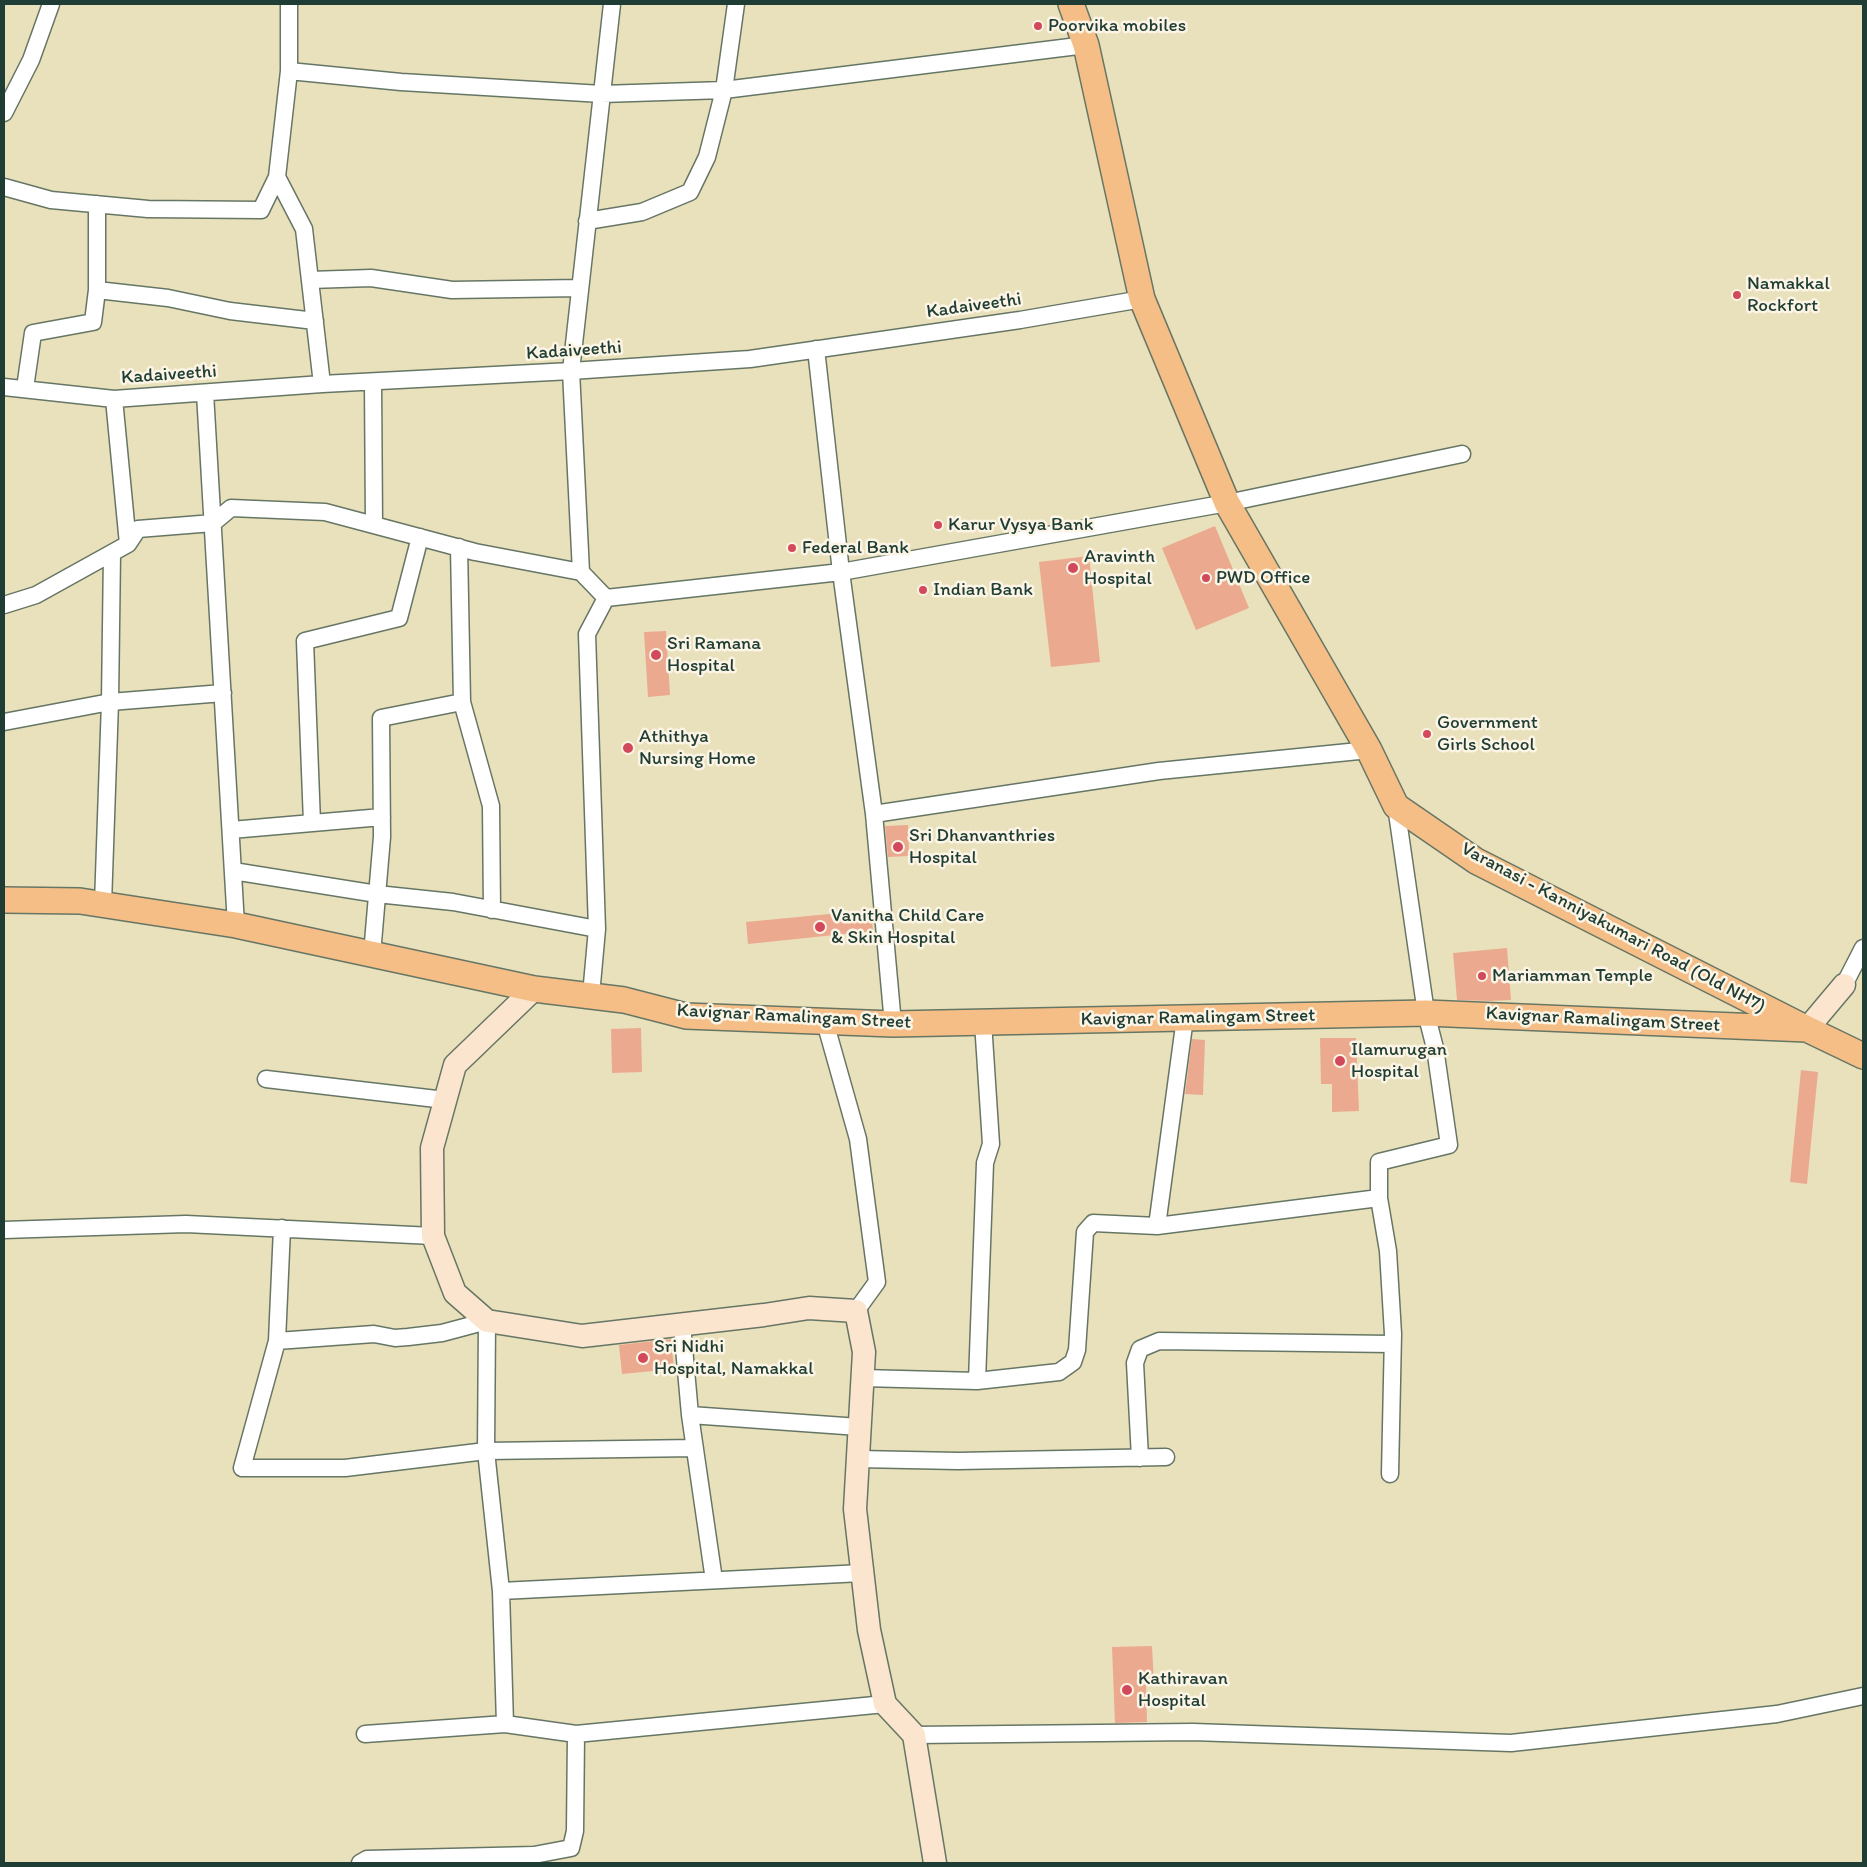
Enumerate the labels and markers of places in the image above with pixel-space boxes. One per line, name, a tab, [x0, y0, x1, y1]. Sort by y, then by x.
place label: Poorvika mobiles	[1048, 15, 1186, 37]
marker: Poorvika mobiles	[1032, 20, 1044, 32]
place label: Namakkal Rockfort	[1747, 273, 1830, 317]
marker: Namakkal Rockfort	[1731, 289, 1743, 301]
place label: Karur Vysya Bank	[948, 514, 1094, 536]
marker: Karur Vysya Bank	[932, 519, 944, 531]
place label: Federal Bank	[802, 537, 909, 559]
marker: Federal Bank	[786, 542, 798, 554]
place label: Aravinth Hospital	[1084, 546, 1155, 590]
marker: Aravinth Hospital	[1066, 561, 1080, 575]
place label: PWD Office	[1216, 567, 1310, 589]
marker: PWD Office	[1200, 572, 1212, 584]
place label: Indian Bank	[933, 579, 1033, 601]
marker: Indian Bank	[917, 584, 929, 596]
place label: Sri Ramana Hospital	[667, 633, 761, 677]
marker: Sri Ramana Hospital	[649, 648, 663, 662]
place label: Government Girls School	[1437, 712, 1538, 756]
place label: Athithya Nursing Home	[639, 726, 756, 770]
marker: Government Girls School	[1421, 728, 1433, 740]
marker: Athithya Nursing Home	[621, 741, 635, 755]
place label: Sri Dhanvanthries Hospital	[909, 825, 1055, 869]
marker: Sri Dhanvanthries Hospital	[891, 840, 905, 854]
place label: Vanitha Child Care & Skin Hospital	[831, 905, 984, 949]
marker: Vanitha Child Care & Skin Hospital	[813, 920, 827, 934]
place label: Mariamman Temple	[1492, 965, 1653, 987]
marker: Mariamman Temple	[1476, 970, 1488, 982]
place label: Ilamurugan Hospital	[1351, 1039, 1447, 1083]
marker: Ilamurugan Hospital	[1333, 1054, 1347, 1068]
place label: Sri Nidhi Hospital, Namakkal	[654, 1336, 814, 1380]
marker: Sri Nidhi Hospital, Namakkal	[636, 1351, 650, 1365]
place label: Kathiravan Hospital	[1138, 1668, 1228, 1712]
marker: Kathiravan Hospital	[1120, 1683, 1134, 1697]

